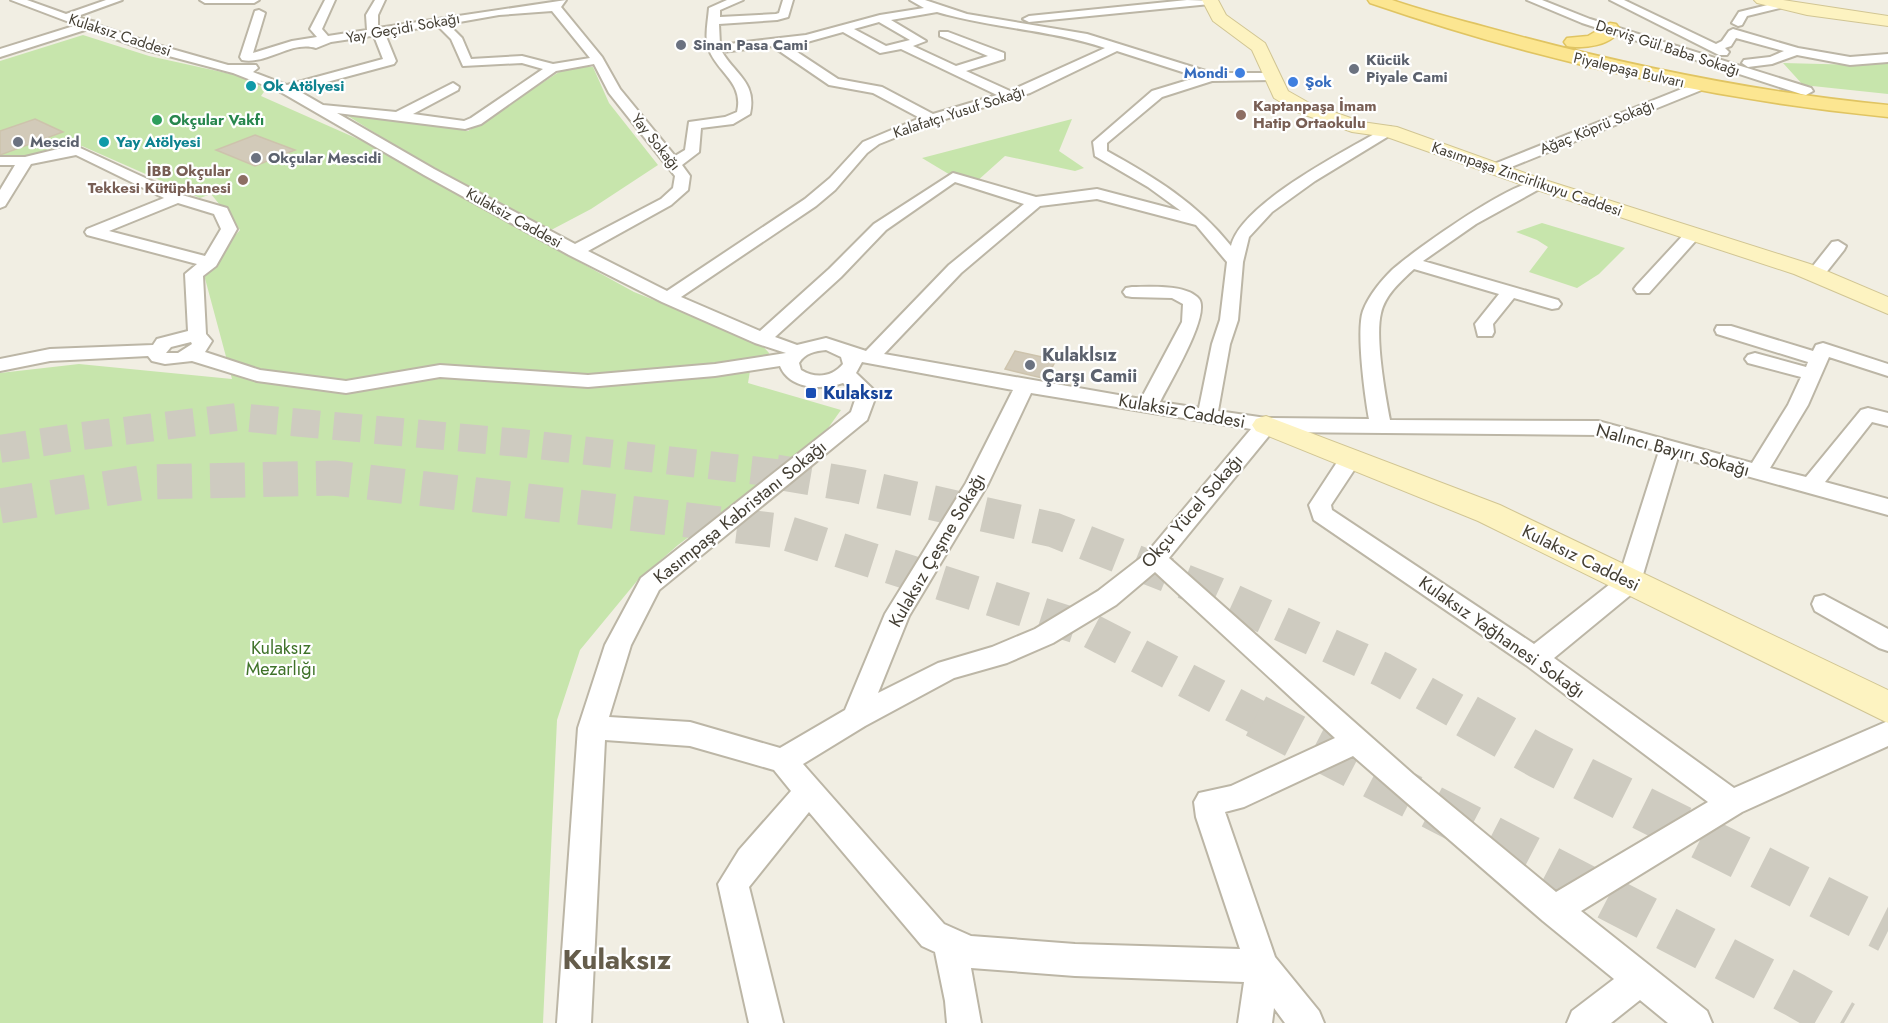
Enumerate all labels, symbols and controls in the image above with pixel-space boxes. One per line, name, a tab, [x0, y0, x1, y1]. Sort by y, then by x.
street label: Yay Geçidi Sokağı	[344, 7, 462, 49]
street label: Kulaksız Caddesi	[66, 8, 174, 62]
street label: Derviş Gül Baba Sokağı	[1593, 14, 1743, 82]
place label: Sinan Pasa Cami	[693, 34, 808, 56]
marker: Sinan Pasa Cami	[674, 38, 688, 52]
street label: Piyalepaşa Bulvarı	[1571, 47, 1687, 93]
place label: Kücük Piyale Cami	[1366, 49, 1448, 88]
place label: Mondi	[1184, 62, 1228, 84]
marker: Kücük Piyale Cami	[1347, 62, 1361, 76]
marker: Mondi	[1233, 66, 1247, 80]
place label: Şok	[1305, 71, 1332, 93]
place label: Ok Atölyesi	[263, 75, 344, 97]
marker: Şok	[1286, 75, 1300, 89]
marker: Ok Atölyesi	[244, 79, 258, 93]
street label: Kalafatçı Yusuf Sokağı	[890, 80, 1028, 144]
street label: Ağaç Köprü Sokağı	[1536, 94, 1658, 160]
place label: Kaptanpaşa İmam Hatip Ortaokulu	[1253, 95, 1377, 134]
marker: Kaptanpaşa İmam Hatip Ortaokulu	[1234, 108, 1248, 122]
place label: Okçular Vakfı	[169, 109, 264, 131]
street label: Yay Sokağı	[626, 109, 686, 175]
marker: Okçular Vakfı	[150, 113, 164, 127]
place label: Mescid	[30, 131, 80, 153]
place label: Yay Atölyesi	[115, 131, 201, 153]
marker: Mescid	[11, 135, 25, 149]
marker: Yay Atölyesi	[97, 135, 111, 149]
street label: Kasımpaşa Zincirlikuyu Caddesi	[1429, 136, 1625, 222]
place label: Okçular Mescidi	[268, 147, 381, 169]
marker: Okçular Mescidi	[249, 151, 263, 165]
place label: İBB Okçular Tekkesi Kütüphanesi	[88, 160, 232, 199]
marker: İBB Okçular Tekkesi Kütüphanesi	[236, 173, 250, 187]
street label: Kulaksiz Caddesi	[462, 182, 566, 254]
place label: Kulaklsız Çarşı Camii	[1042, 342, 1137, 389]
marker: Kulaklsız Çarşı Camii	[1023, 358, 1037, 372]
place label: Kulaksız	[823, 380, 894, 406]
marker: Kulaksız	[804, 386, 818, 400]
street label: Kulaksiz Caddesi	[1117, 387, 1247, 435]
street label: Nalıncı Bayırı Sokağı	[1593, 417, 1753, 483]
street label: Kasımpaşa Kabristanı Sokağı	[648, 434, 832, 590]
street label: Okçu Yücel Sokağı	[1135, 448, 1249, 574]
street label: Kulaksız Çeşme Sokağı	[882, 468, 992, 632]
street label: Kulaksız Caddesi	[1518, 518, 1644, 598]
street label: Kulaksız Yağhanesi Sokağı	[1413, 570, 1591, 704]
park label: Kulaksız Mezarlığı	[246, 635, 316, 682]
district label: Kulaksız	[563, 939, 672, 980]

